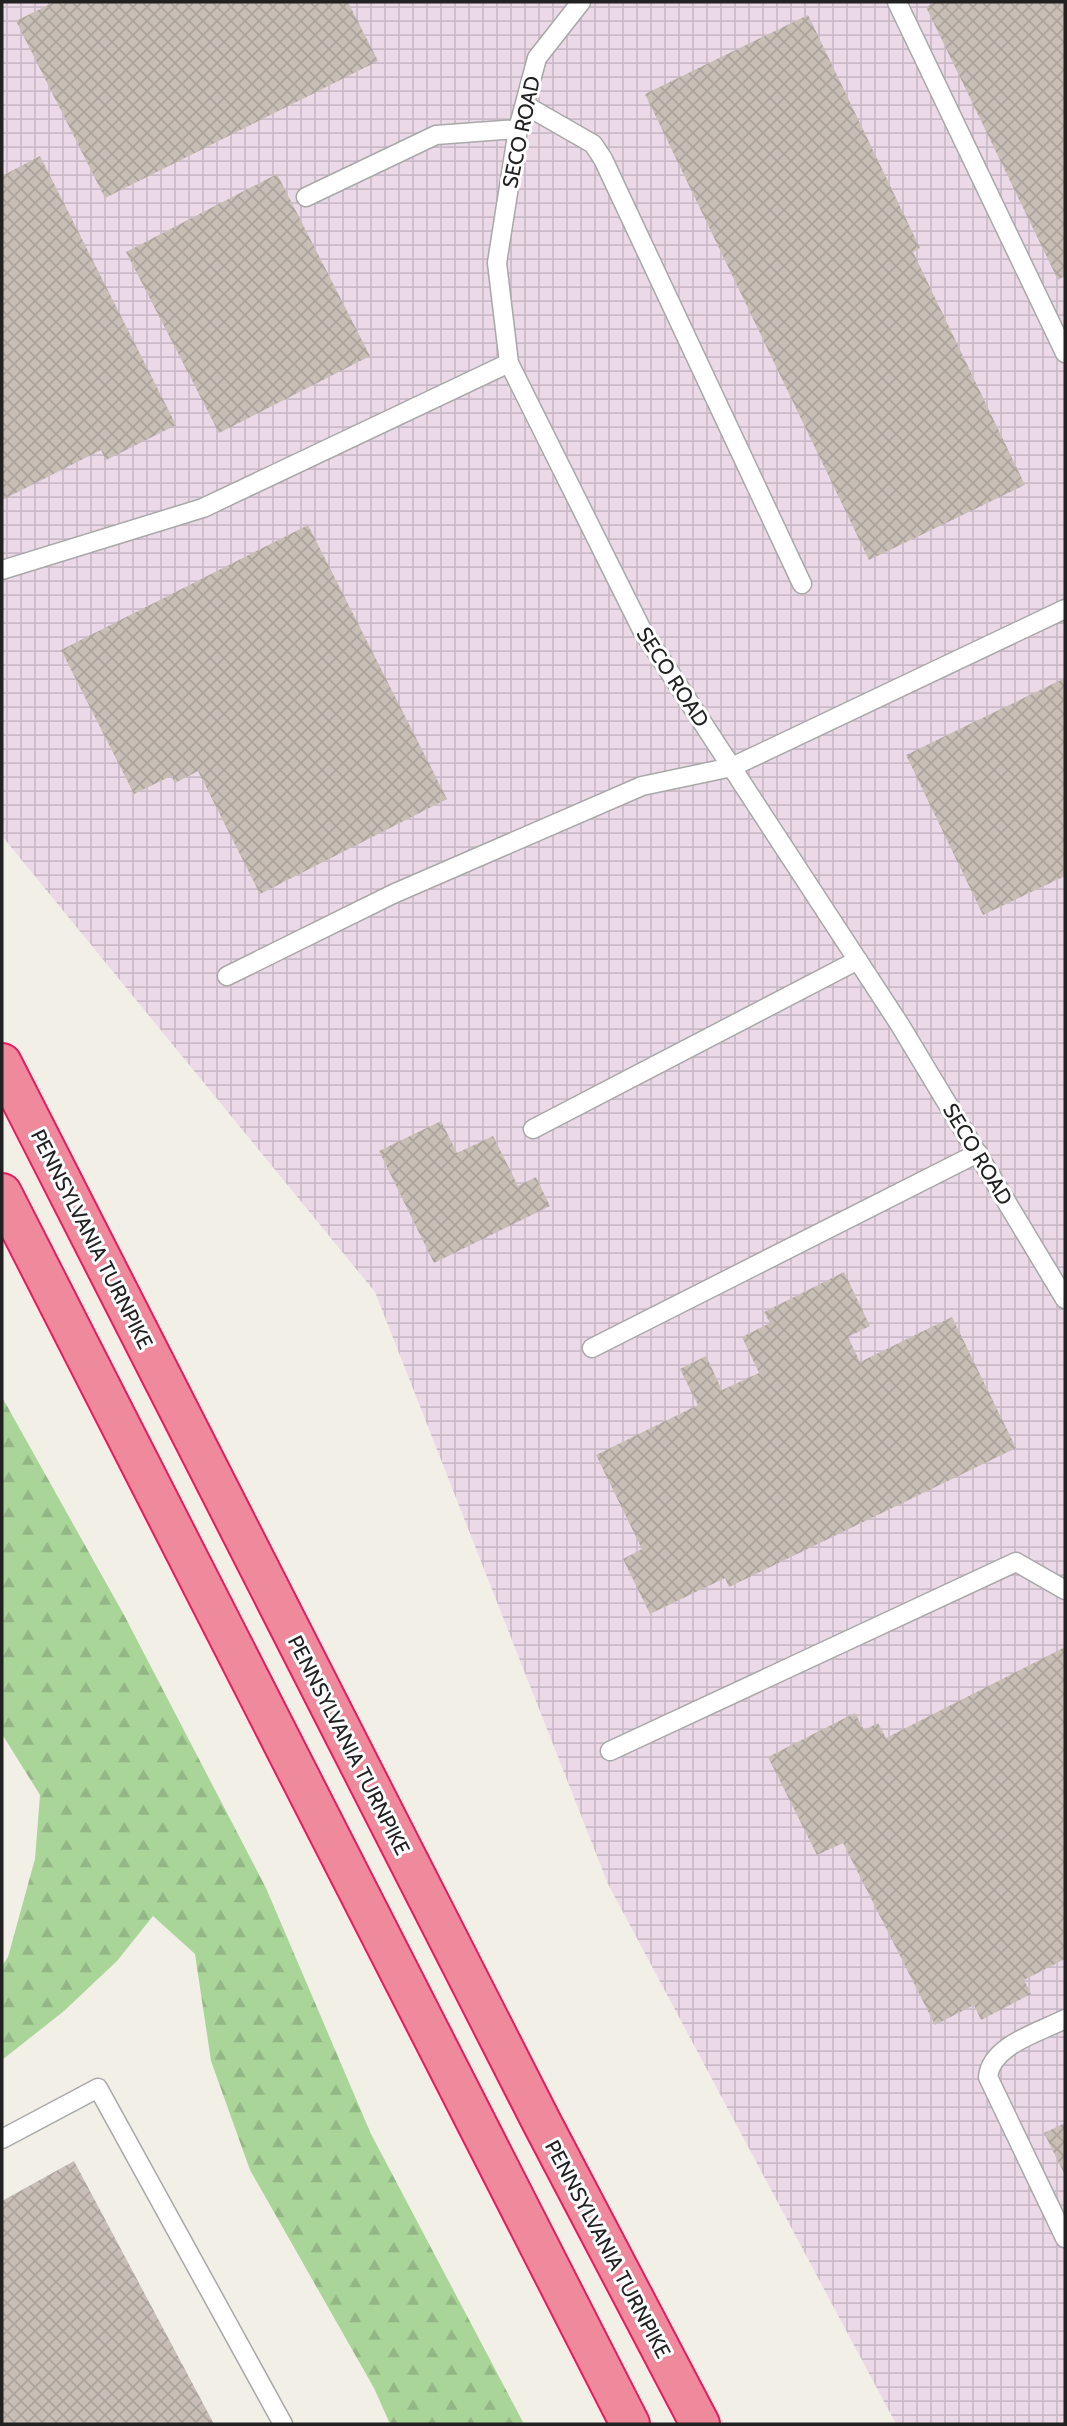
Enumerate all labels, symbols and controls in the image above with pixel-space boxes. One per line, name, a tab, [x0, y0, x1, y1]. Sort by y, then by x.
street label: SECO ROAD	[497, 74, 545, 190]
street label: SECO ROAD	[631, 622, 715, 732]
street label: SECO ROAD	[938, 1099, 1018, 1209]
street label: PENNSYLVANIA TURNPIKE	[26, 1125, 158, 1353]
street label: PENNSYLVANIA TURNPIKE	[283, 1631, 415, 1859]
street label: PENNSYLVANIA TURNPIKE	[540, 2136, 676, 2362]

